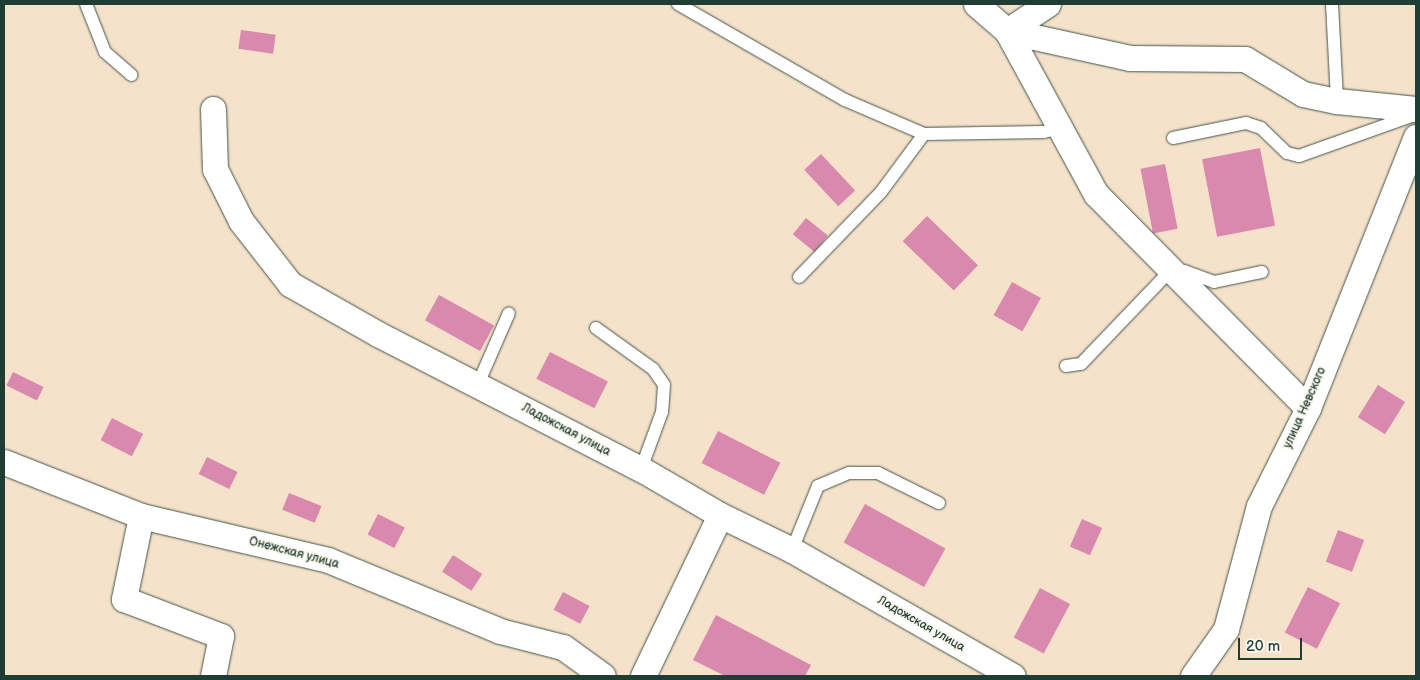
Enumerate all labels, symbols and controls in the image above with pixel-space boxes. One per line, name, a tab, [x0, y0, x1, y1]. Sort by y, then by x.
street label: улица Невского	[1281, 365, 1329, 451]
street label: Ладожская улица	[519, 401, 613, 459]
street label: Онежская улица	[247, 534, 341, 572]
street label: Ладожская улица	[875, 593, 967, 655]
scale bar	[1240, 628, 1304, 660]
text: 20 m	[1246, 637, 1280, 656]

